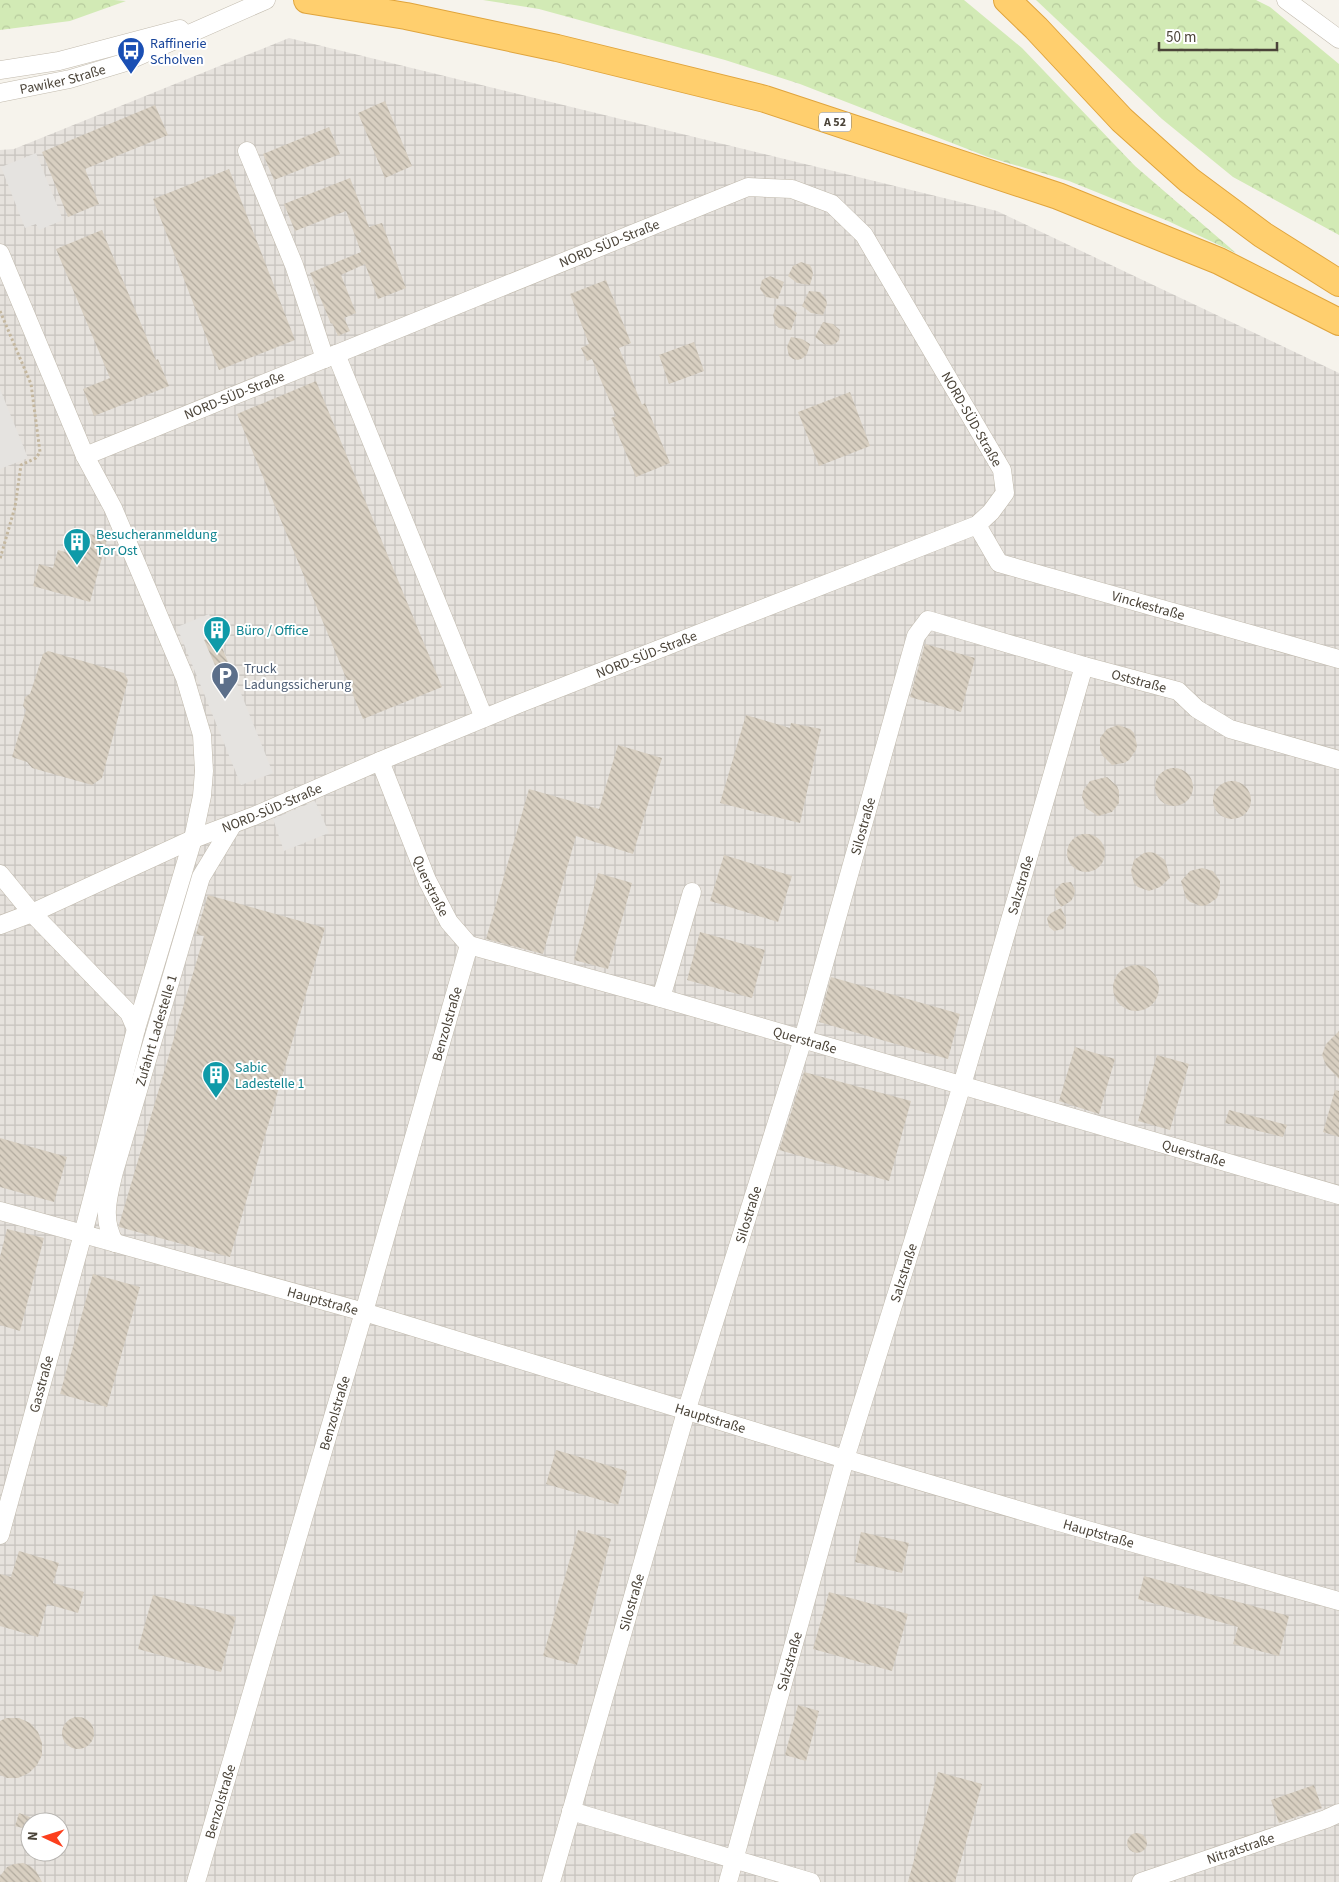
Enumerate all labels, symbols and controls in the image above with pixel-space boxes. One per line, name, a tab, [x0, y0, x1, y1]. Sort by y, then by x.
scale bar	[1159, 20, 1276, 52]
text: 50 m	[1166, 27, 1196, 48]
place label: Raffinerie Scholven	[150, 34, 206, 70]
bus stop icon: Raffinerie Scholven	[116, 36, 146, 75]
street label: Pawiker Straße	[18, 60, 108, 100]
road number: A 52	[819, 112, 851, 132]
street label: NORD-SÜD-Straße	[556, 215, 663, 273]
street label: NORD-SÜD-Straße	[181, 367, 288, 425]
street label: NORD-SÜD-Straße	[936, 368, 1007, 471]
place label: Besucheranmeldung Tor Ost	[96, 525, 217, 561]
building icon: Besucheranmeldung Tor Ost	[62, 527, 92, 566]
street label: Vinckestraße	[1109, 586, 1187, 626]
building icon: Büro / Office	[202, 615, 232, 654]
place label: Büro / Office	[236, 621, 309, 641]
street label: NORD-SÜD-Straße	[593, 626, 700, 684]
place label: Truck Ladungssicherung	[244, 659, 351, 695]
parking icon: Truck Ladungssicherung	[210, 661, 240, 700]
street label: Oststraße	[1109, 665, 1169, 699]
street label: NORD-SÜD-Straße	[219, 779, 325, 838]
street label: Silostraße	[846, 795, 881, 858]
street label: Querstraße	[407, 853, 453, 920]
street label: Salzstraße	[1003, 853, 1039, 917]
street label: Zufahrt Ladestelle 1	[131, 972, 183, 1089]
street label: Benzolstraße	[427, 984, 468, 1064]
street label: Querstraße	[770, 1022, 839, 1060]
place label: Sabic Ladestelle 1	[235, 1058, 305, 1094]
building icon: Sabic Ladestelle 1	[201, 1060, 231, 1099]
street label: Querstraße	[1159, 1135, 1228, 1173]
street label: Silostraße	[731, 1184, 767, 1246]
street label: Salzstraße	[886, 1241, 923, 1305]
street label: Hauptstraße	[285, 1282, 360, 1321]
street label: Gasstraße	[25, 1353, 59, 1415]
street label: Benzolstraße	[315, 1374, 356, 1453]
street label: Hauptstraße	[672, 1399, 748, 1439]
street label: Hauptstraße	[1061, 1515, 1136, 1554]
street label: Silostraße	[615, 1571, 650, 1634]
street label: Salzstraße	[772, 1629, 808, 1694]
street label: Benzolstraße	[200, 1762, 241, 1841]
north arrow	[20, 1812, 70, 1862]
street label: Nitratstraße	[1204, 1828, 1277, 1870]
text: N	[23, 1831, 43, 1842]

